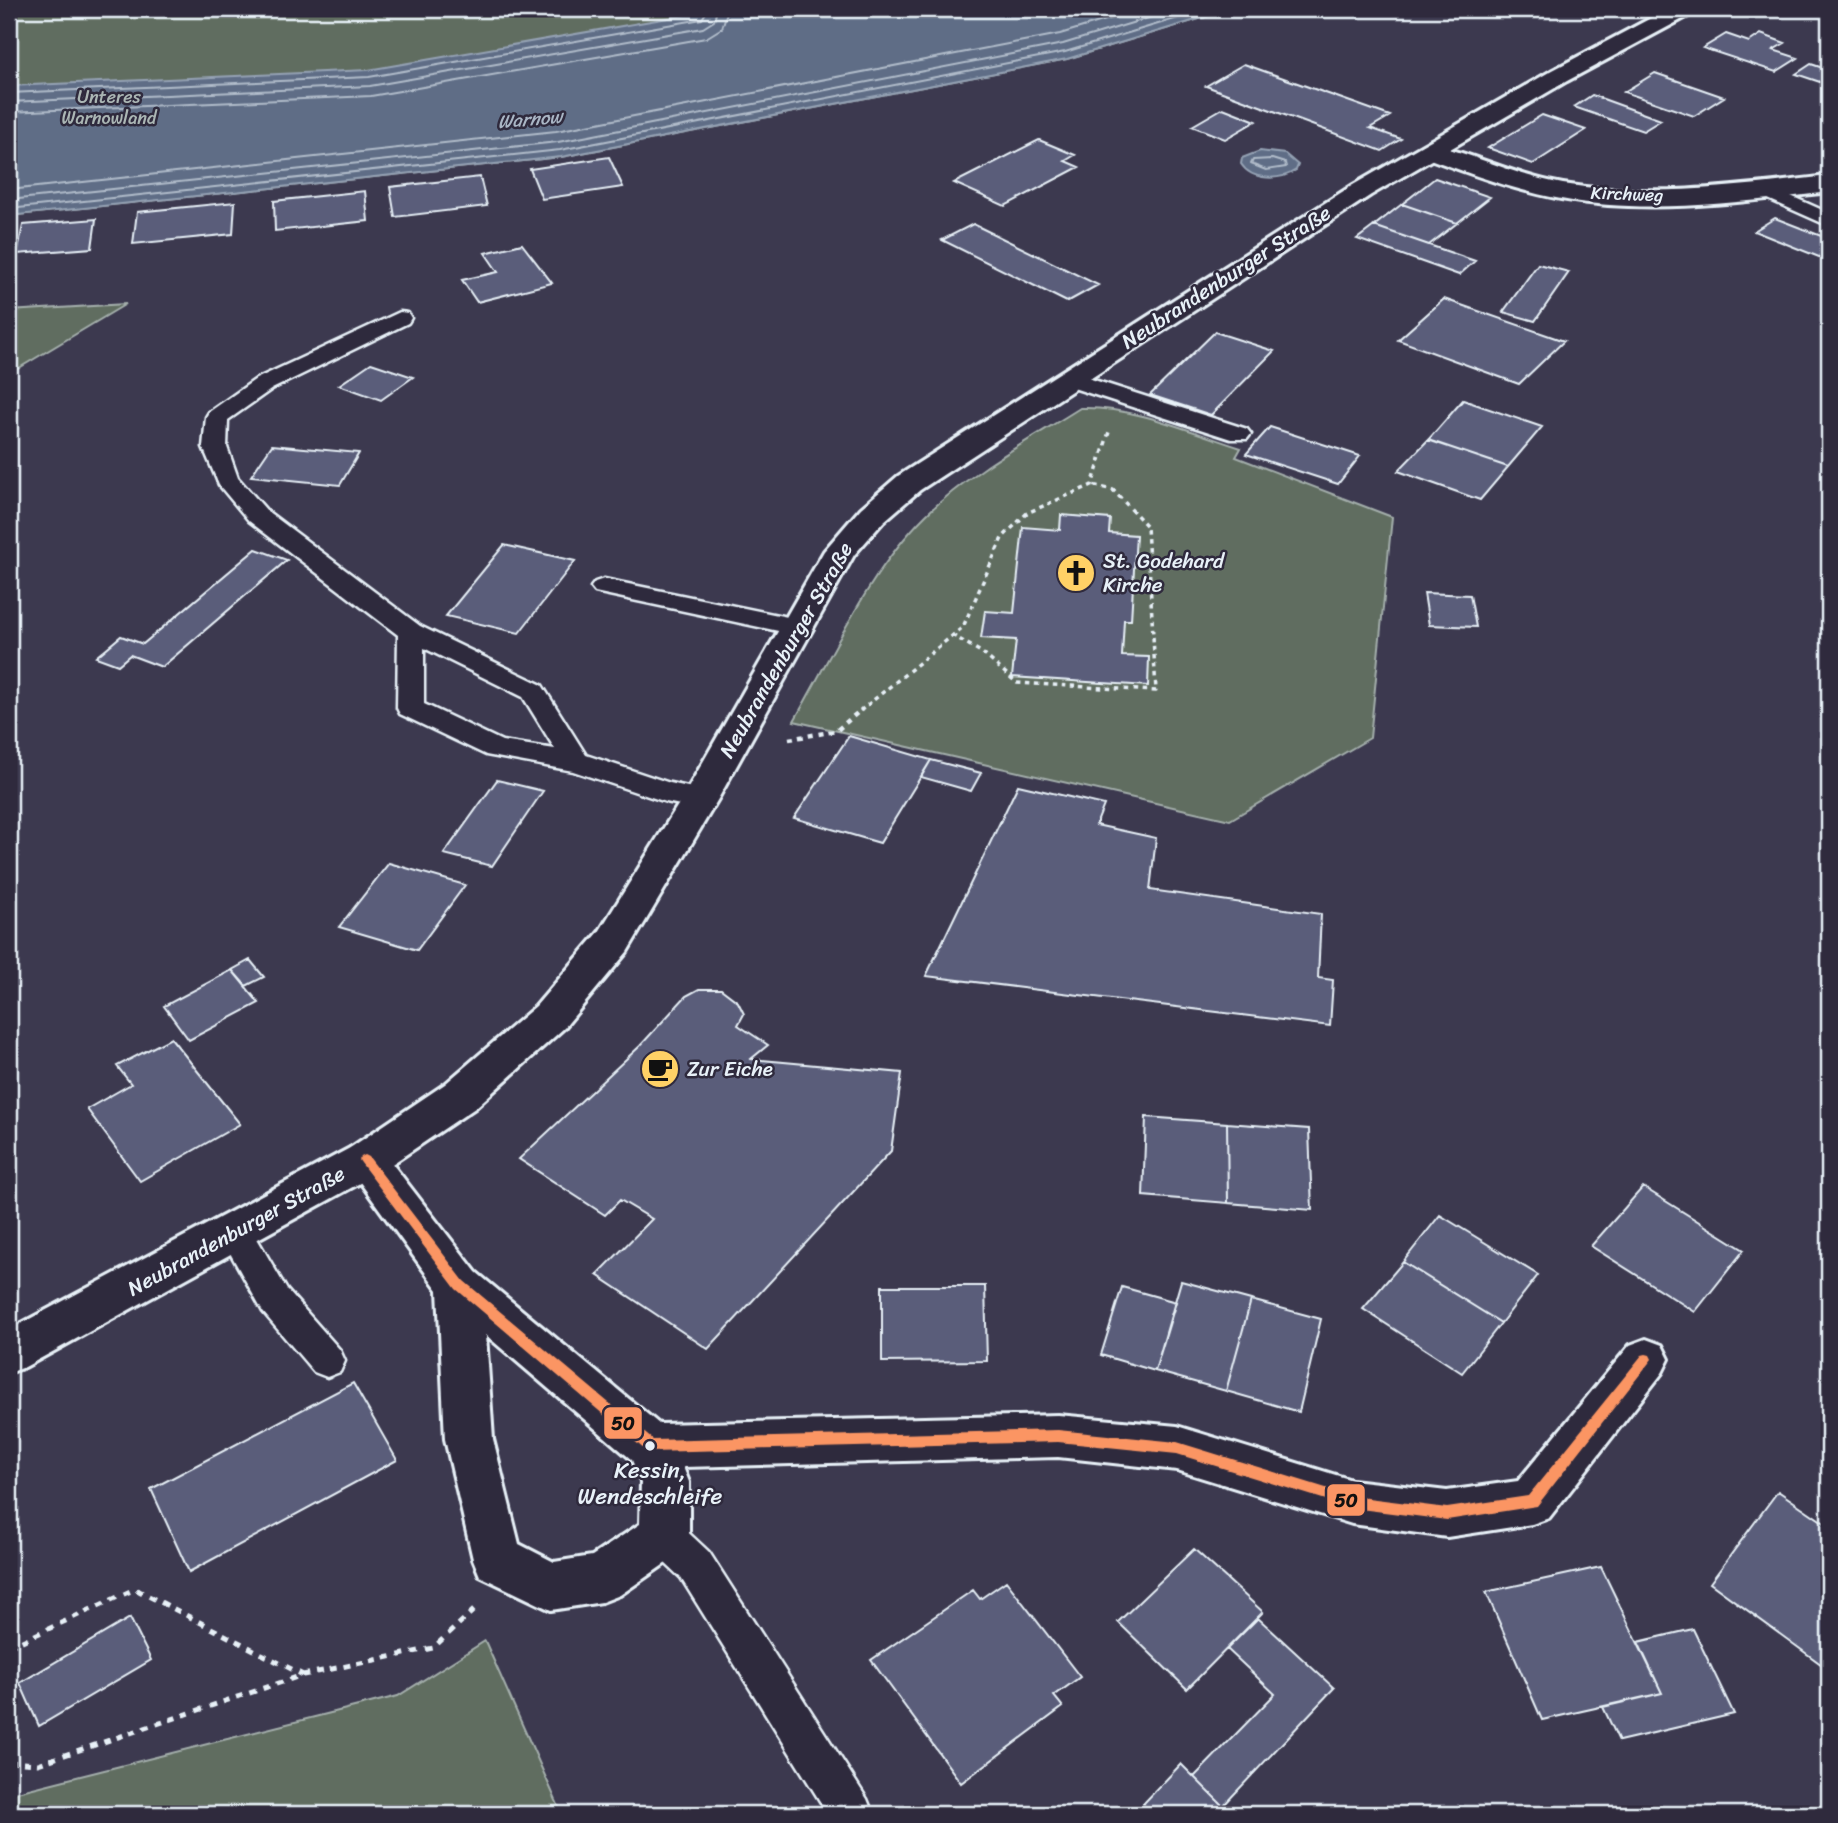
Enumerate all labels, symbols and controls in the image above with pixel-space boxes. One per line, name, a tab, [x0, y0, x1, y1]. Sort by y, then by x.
park label: Unteres Warnowland	[62, 81, 158, 134]
water label: Warnow	[496, 99, 567, 138]
street label: Kirchweg	[1590, 177, 1664, 211]
street label: Neubrandenburger Straße	[1113, 194, 1339, 360]
street label: Neubrandenburger Straße	[708, 534, 864, 765]
place label: St. Godehard Kirche	[1103, 542, 1226, 604]
church icon: St. Godehard Kirche	[1055, 552, 1097, 594]
cafe icon: Zur Eiche	[639, 1048, 681, 1090]
place label: Zur Eiche	[687, 1050, 773, 1088]
street label: Neubrandenburger Straße	[120, 1155, 352, 1307]
line badge: 50	[603, 1406, 643, 1440]
text: 50	[611, 1407, 635, 1440]
marker: Kessin, Wendeschleife	[643, 1439, 657, 1453]
place label: Kessin, Wendeschleife	[578, 1450, 723, 1517]
line badge: 50	[1326, 1483, 1366, 1517]
text: 50	[1334, 1484, 1358, 1517]

